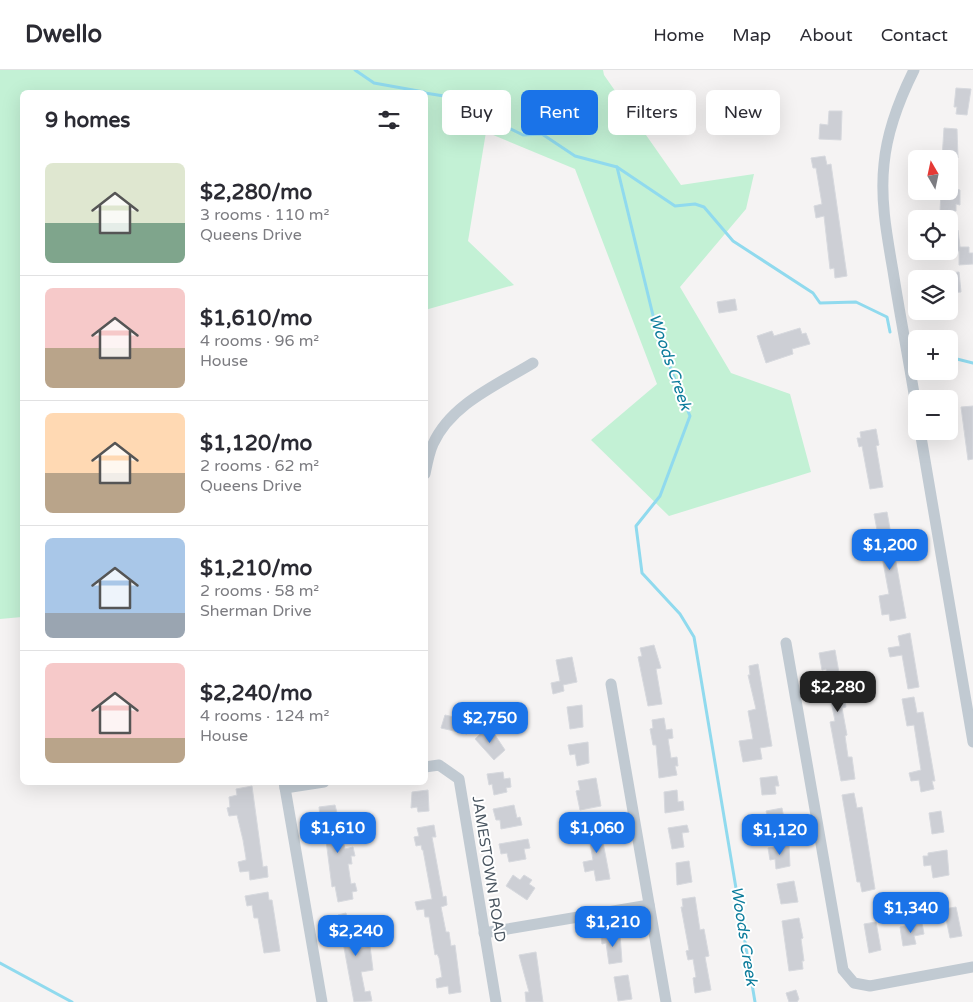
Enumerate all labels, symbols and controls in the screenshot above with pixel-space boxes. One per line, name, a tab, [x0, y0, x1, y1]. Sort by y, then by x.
text: Dwello	[25, 20, 102, 49]
text: Home	[653, 24, 704, 46]
text: Map	[732, 24, 771, 46]
text: About	[799, 24, 853, 46]
text: Contact	[881, 24, 948, 46]
chip: Buy	[442, 90, 511, 135]
chip: Rent	[521, 90, 598, 135]
chip: Filters	[608, 90, 696, 135]
chip: New	[706, 90, 780, 135]
icon: filters	[375, 106, 403, 134]
text: 9 homes	[45, 108, 130, 133]
north arrow	[908, 150, 958, 200]
map controls	[908, 150, 958, 440]
text: $2,280/mo	[200, 180, 312, 205]
icon: home	[85, 183, 145, 243]
text: 3 rooms · 110 m²	[200, 205, 329, 225]
button: locate	[908, 210, 958, 260]
text: Queens Drive	[200, 225, 302, 245]
button: layers	[908, 270, 958, 320]
text: $1,610/mo	[200, 306, 312, 331]
icon: home	[85, 308, 145, 368]
water label: Woods Creek	[644, 311, 696, 414]
button: +	[908, 330, 958, 380]
text: 4 rooms · 96 m²	[200, 331, 319, 351]
text: House	[200, 351, 248, 371]
button: −	[908, 390, 958, 440]
text: $1,120/mo	[200, 431, 312, 456]
icon: home	[85, 433, 145, 493]
text: 2 rooms · 62 m²	[200, 456, 319, 476]
text: Queens Drive	[200, 476, 302, 496]
pin: $1,200	[849, 528, 931, 571]
text: $1,200	[863, 535, 917, 555]
text: $1,210/mo	[200, 556, 312, 581]
icon: home	[85, 558, 145, 618]
text: 2 rooms · 58 m²	[200, 581, 319, 601]
text: Sherman Drive	[200, 601, 312, 621]
pin: $2,280	[797, 670, 879, 713]
text: $2,280	[811, 677, 865, 697]
text: $2,240/mo	[200, 681, 312, 706]
icon: home	[85, 683, 145, 743]
pin: $2,750	[449, 702, 531, 744]
text: 4 rooms · 124 m²	[200, 706, 329, 726]
text: $2,750	[463, 708, 517, 728]
text: House	[200, 726, 248, 746]
street label: JAMESTOWN ROAD	[469, 794, 509, 944]
pin: $1,610	[297, 812, 379, 854]
pin: $1,060	[556, 812, 638, 854]
pin: $1,120	[739, 814, 821, 856]
text: $1,610	[311, 818, 365, 838]
text: $1,060	[570, 818, 624, 838]
text: $1,120	[753, 820, 807, 840]
water label: Woods Creek	[726, 885, 762, 988]
pin: $1,340	[870, 892, 952, 934]
text: $1,340	[884, 898, 938, 918]
pin: $1,210	[572, 906, 654, 948]
text: $1,210	[586, 912, 640, 932]
pin: $2,240	[315, 914, 397, 957]
text: $2,240	[329, 921, 383, 941]

